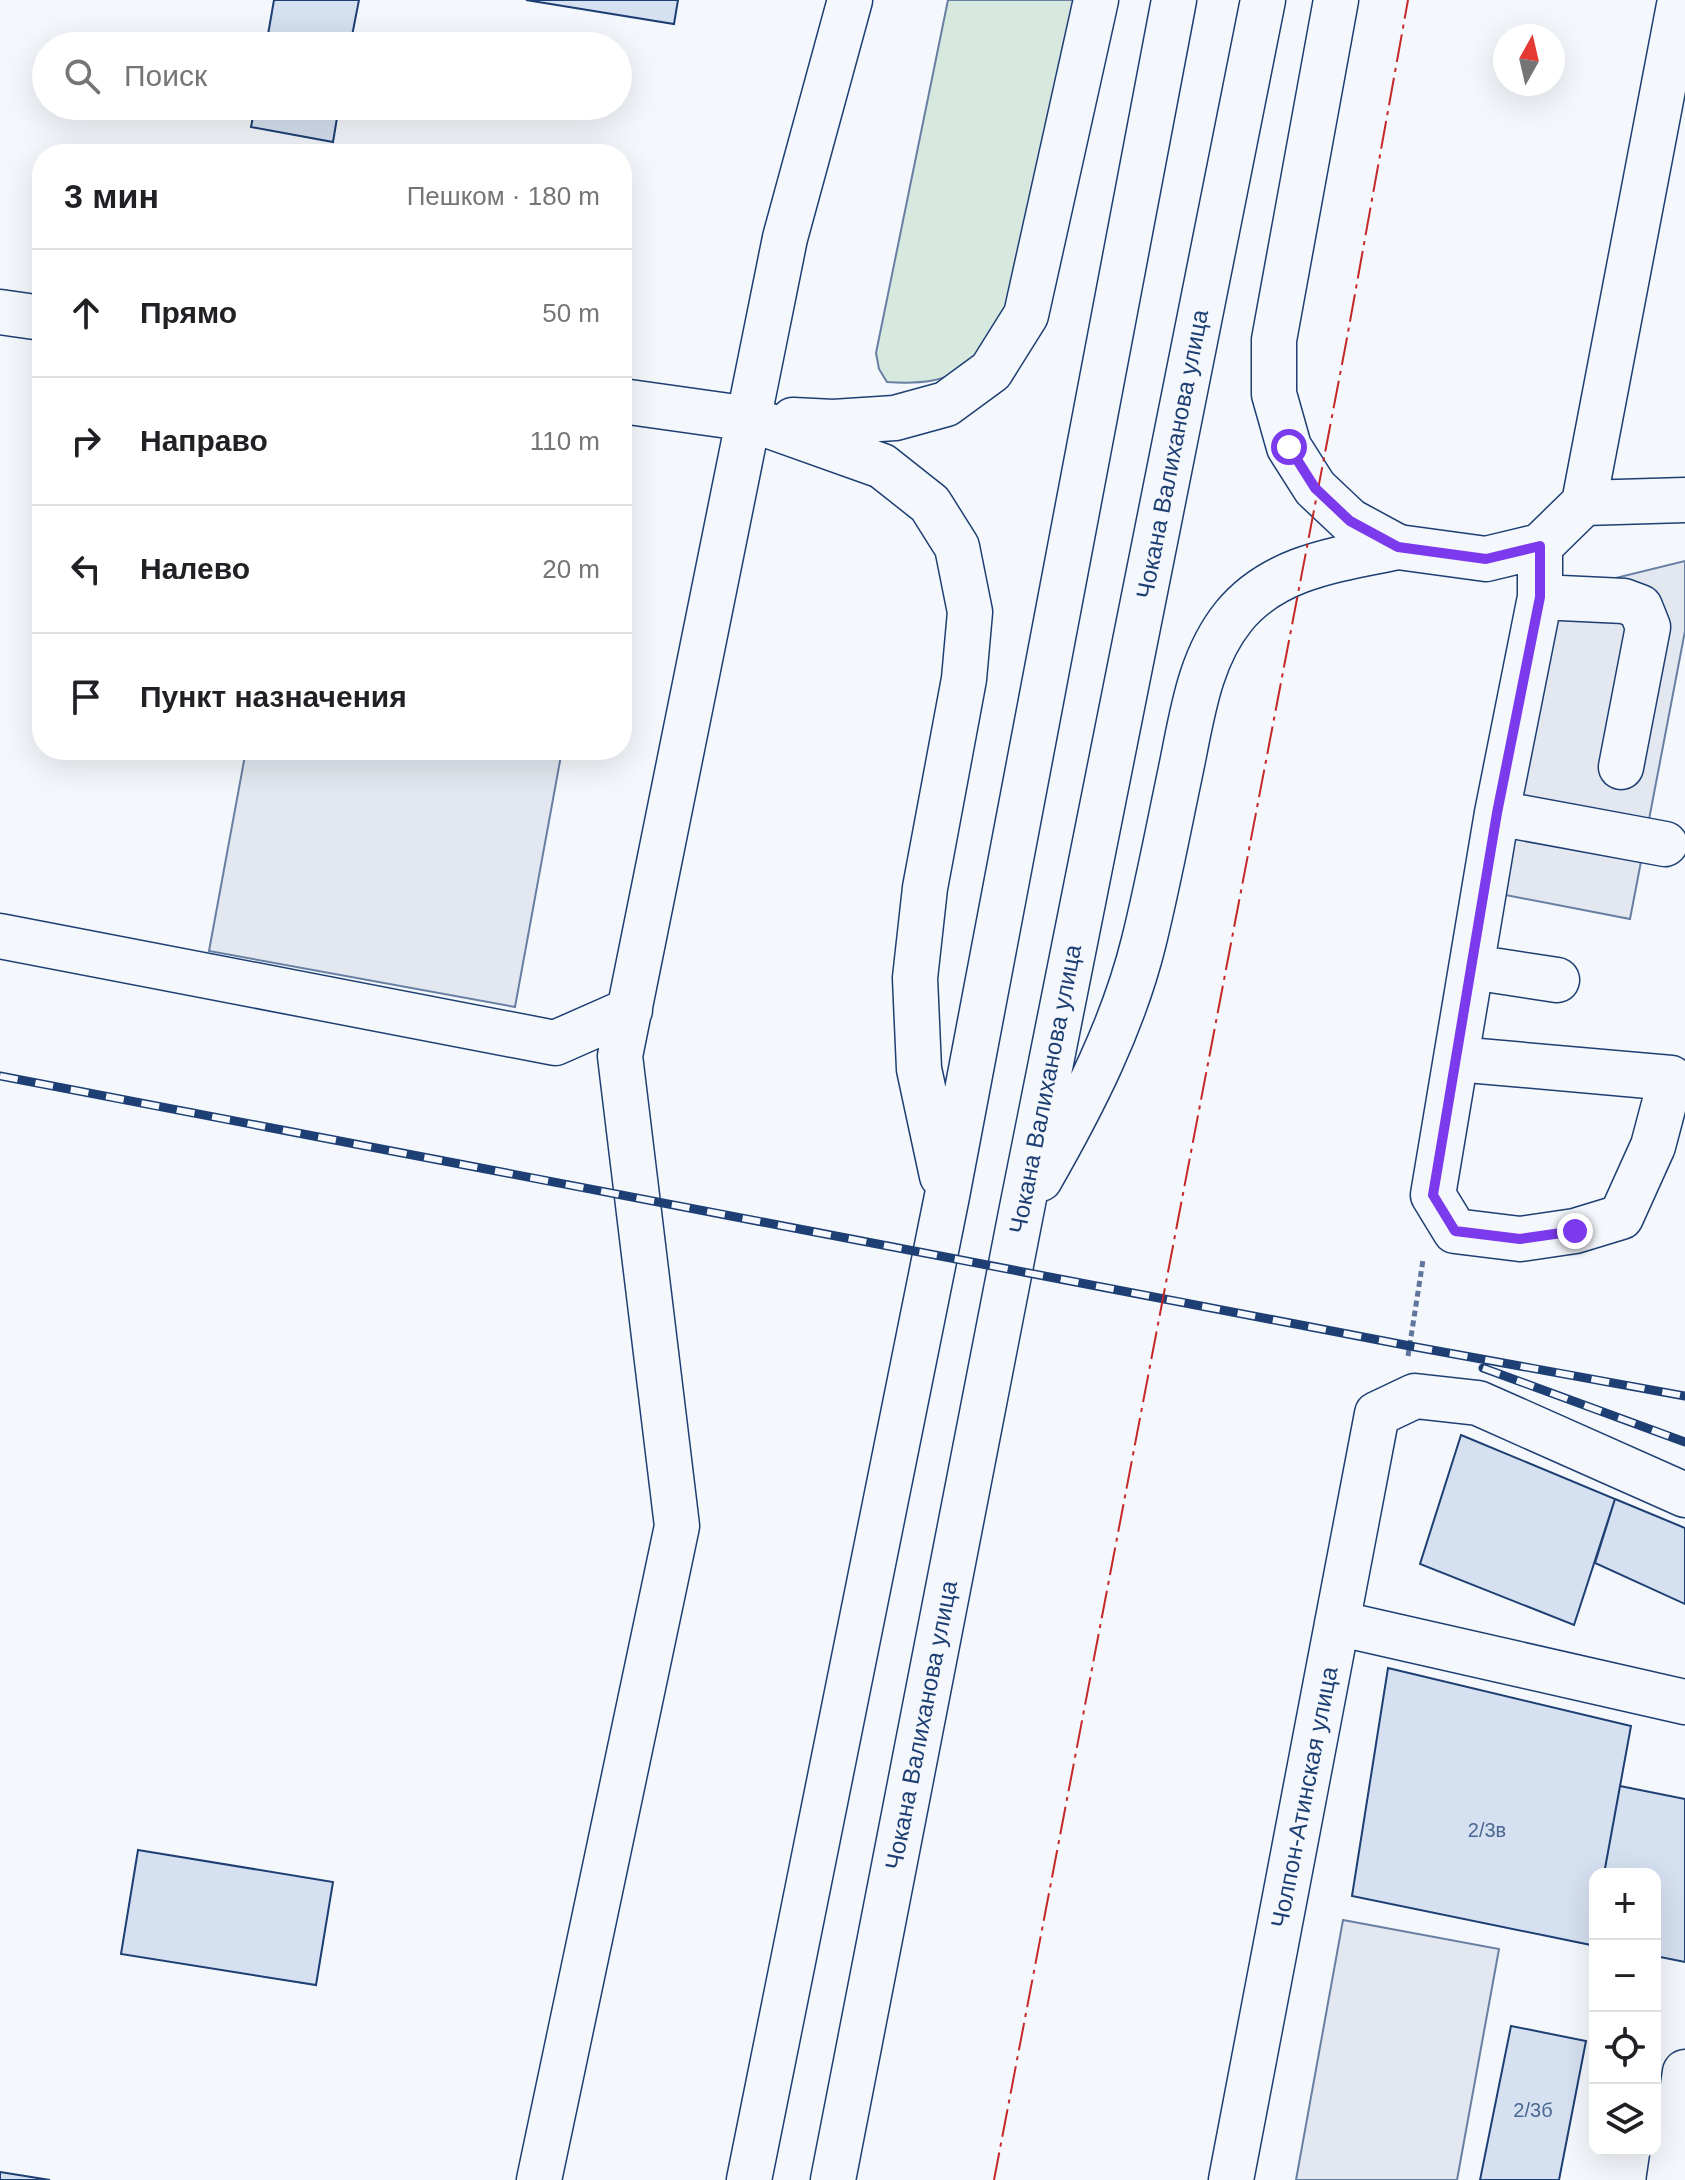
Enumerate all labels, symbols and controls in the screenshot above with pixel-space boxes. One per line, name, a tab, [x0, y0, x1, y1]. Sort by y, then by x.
north arrow	[1493, 24, 1565, 96]
search box	[32, 32, 632, 120]
icon: search	[60, 54, 104, 98]
text: Поиск	[124, 59, 207, 92]
text: 3 мин	[64, 177, 159, 215]
text: Пешком · 180 m	[407, 181, 600, 211]
icon: ahead	[64, 291, 108, 335]
text: Прямо	[140, 296, 237, 329]
text: 50 m	[542, 298, 600, 328]
street label: Чокана Валиханова улица	[1131, 307, 1213, 601]
icon: right	[64, 419, 108, 463]
text: Направо	[140, 424, 268, 457]
text: 110 m	[530, 426, 600, 456]
route start	[1271, 429, 1307, 465]
icon: left	[64, 547, 108, 591]
text: Налево	[140, 552, 250, 585]
text: 20 m	[542, 554, 600, 584]
icon: arrive	[64, 675, 108, 719]
text: Пункт назначения	[140, 680, 407, 713]
street label: Чокана Валиханова улица	[1004, 942, 1086, 1236]
route end	[1557, 1213, 1593, 1249]
street label: Чокана Валиханова улица	[880, 1578, 962, 1872]
street label: Чолпон-Атинская улица	[1265, 1663, 1343, 1930]
house number: 2/3в	[1468, 1819, 1506, 1841]
map controls	[1589, 1868, 1661, 2156]
button: +	[1589, 1868, 1661, 1940]
button: −	[1589, 1940, 1661, 2012]
button: locate	[1589, 2012, 1661, 2084]
button: layers	[1589, 2084, 1661, 2156]
house number: 2/3б	[1513, 2099, 1553, 2121]

